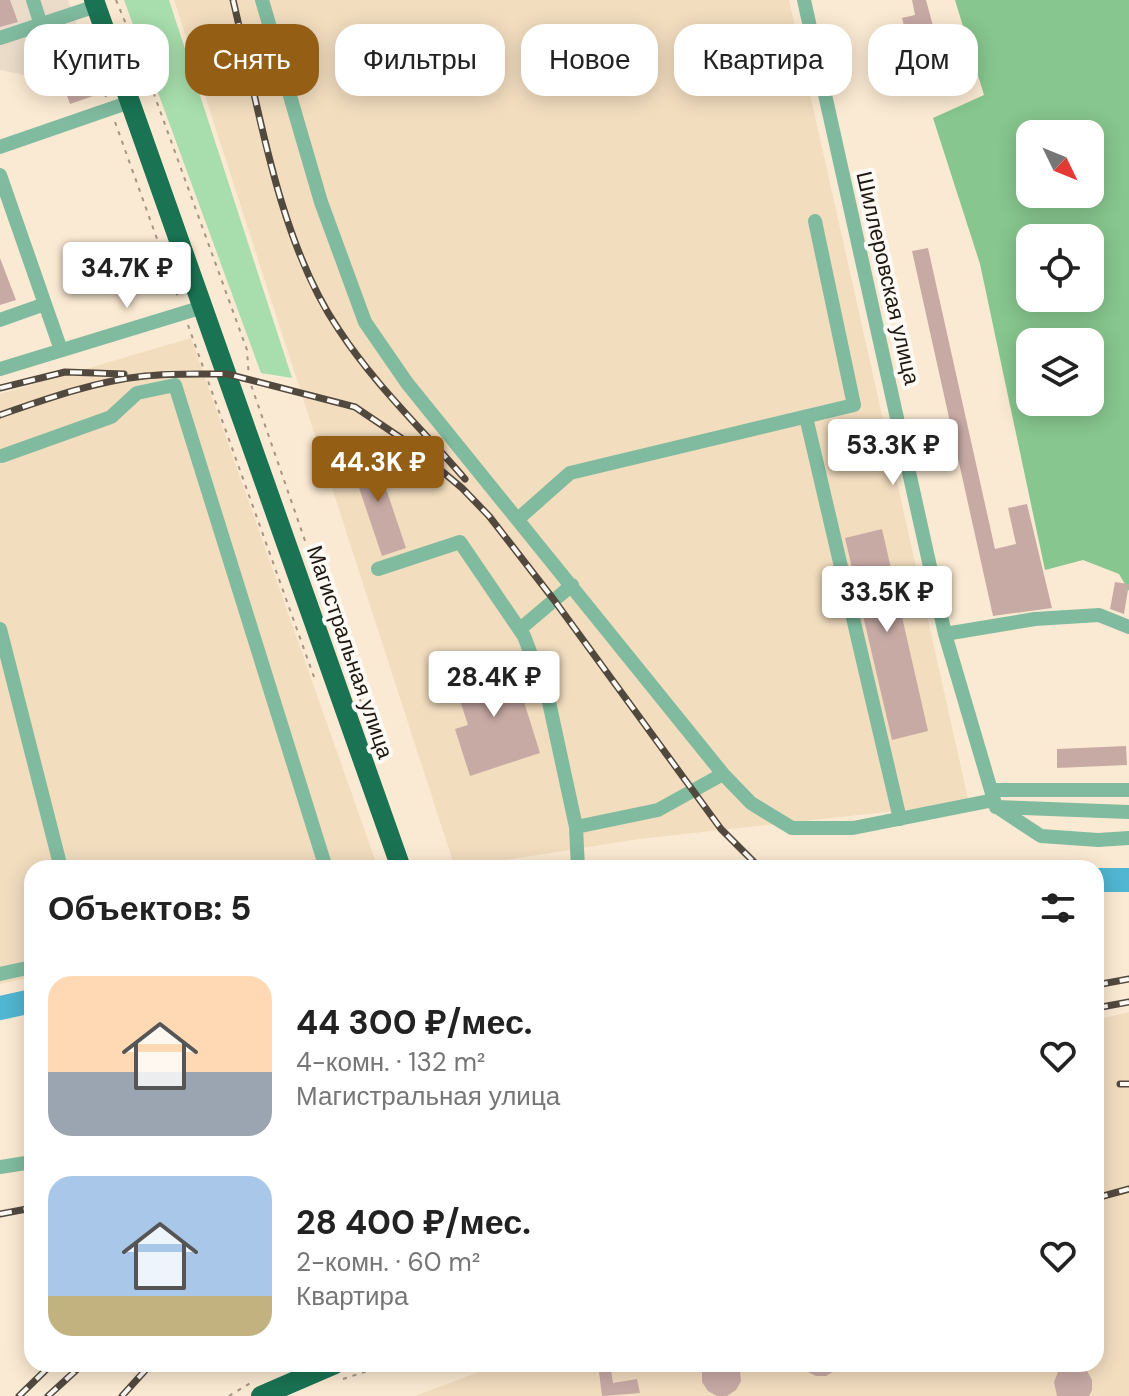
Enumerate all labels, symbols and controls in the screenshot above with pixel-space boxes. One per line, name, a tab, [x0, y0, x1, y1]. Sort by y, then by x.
chip: Купить	[24, 24, 169, 96]
chip: Снять	[185, 24, 319, 96]
chip: Фильтры	[335, 24, 505, 96]
chip: Новое	[521, 24, 658, 96]
chip: Квартира	[674, 24, 852, 96]
chip: Дом	[868, 24, 978, 96]
north arrow	[1016, 120, 1104, 208]
map controls	[1016, 120, 1104, 416]
street label: Шиллеровская улица	[849, 169, 927, 388]
button: locate	[1016, 224, 1104, 312]
pin: 34.7K ₽	[53, 242, 201, 310]
text: 34.7K ₽	[81, 251, 173, 285]
button: layers	[1016, 328, 1104, 416]
pin: 53.3K ₽	[819, 419, 967, 487]
text: 53.3K ₽	[846, 428, 940, 462]
pin: 44.3K ₽	[304, 436, 452, 504]
text: 44.3K ₽	[330, 445, 426, 479]
street label: Магистральная улица	[300, 542, 400, 763]
pin: 33.5K ₽	[813, 566, 961, 634]
text: 33.5K ₽	[840, 575, 934, 609]
pin: 28.4K ₽	[420, 651, 568, 719]
text: 28.4K ₽	[447, 660, 541, 694]
text: Объектов: 5	[48, 886, 251, 931]
icon: filters	[1036, 886, 1080, 930]
text: 44 300 ₽/мес.	[296, 1000, 532, 1045]
icon: home	[112, 1008, 208, 1104]
icon: heart	[1036, 1034, 1080, 1078]
text: 4-комн. · 132 m²	[296, 1045, 485, 1079]
text: Магистральная улица	[296, 1079, 560, 1113]
text: 28 400 ₽/мес.	[296, 1200, 531, 1245]
icon: home	[112, 1208, 208, 1304]
icon: heart	[1036, 1234, 1080, 1278]
text: 2-комн. · 60 m²	[296, 1245, 480, 1279]
text: Квартира	[296, 1279, 408, 1313]

